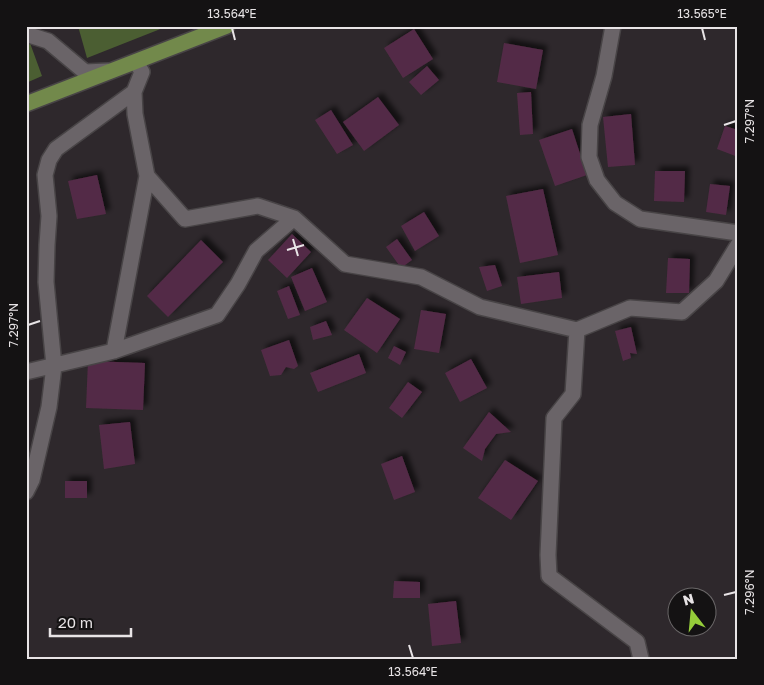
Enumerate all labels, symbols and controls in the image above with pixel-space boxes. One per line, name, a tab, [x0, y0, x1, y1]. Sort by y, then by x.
text: 13.564°E	[207, 6, 257, 21]
text: 13.565°E	[677, 6, 727, 21]
text: 7.297°N	[742, 99, 757, 143]
text: 7.297°N	[6, 303, 21, 347]
text: 7.296°N	[742, 569, 757, 615]
north arrow	[666, 588, 716, 638]
text: N	[681, 589, 696, 609]
scale bar	[50, 605, 131, 637]
text: 20 m	[58, 613, 93, 631]
text: 13.564°E	[388, 664, 438, 679]

